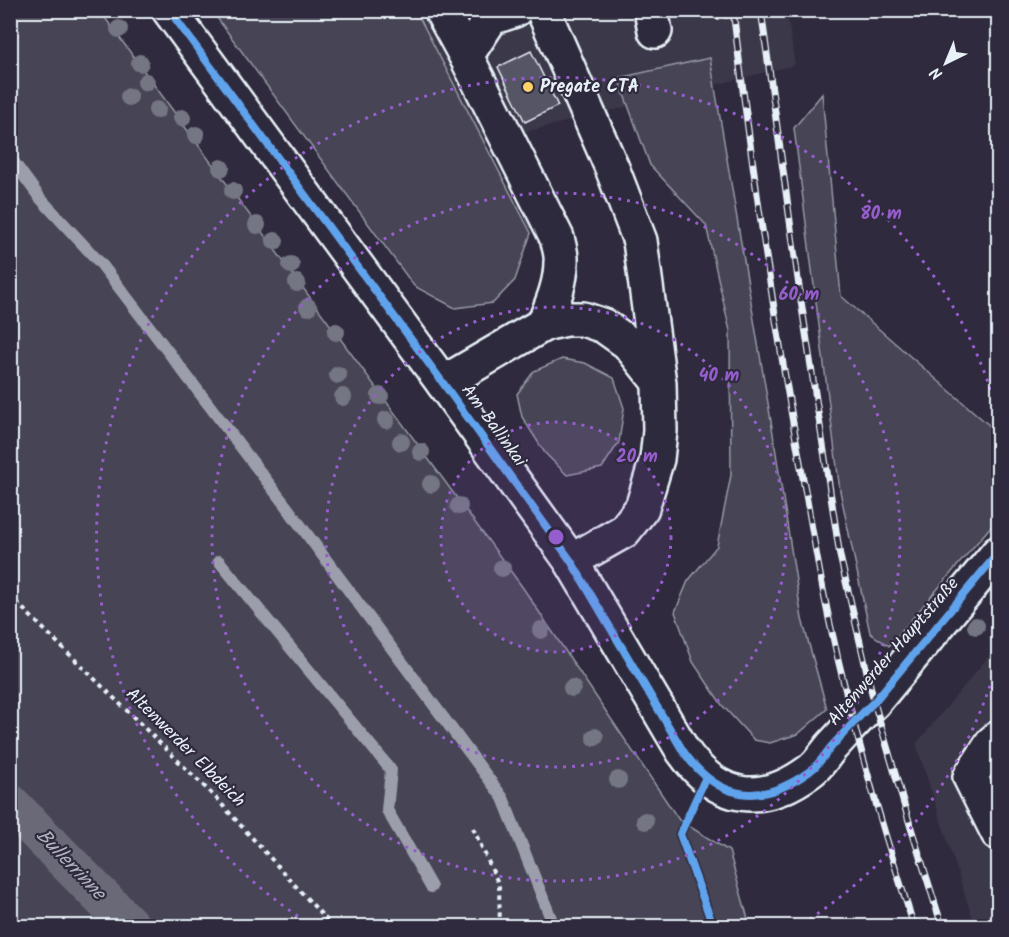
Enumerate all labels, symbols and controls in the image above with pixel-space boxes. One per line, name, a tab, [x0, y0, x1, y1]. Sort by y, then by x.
north arrow	[916, 33, 976, 93]
text: N	[925, 60, 949, 85]
place label: Pregate CTA	[540, 73, 639, 102]
marker: Pregate CTA	[521, 80, 535, 94]
text: 80 m	[860, 200, 902, 229]
text: 60 m	[779, 281, 820, 310]
text: 40 m	[699, 362, 740, 391]
street label: Am Ballinkai	[453, 379, 533, 474]
text: 20 m	[616, 443, 658, 472]
centre of rings	[546, 527, 566, 547]
street label: Altenwerder Hauptstraße	[821, 571, 967, 733]
street label: Altenwerder Elbdeich	[118, 681, 252, 815]
water label: Bullerrinne	[27, 822, 114, 910]

